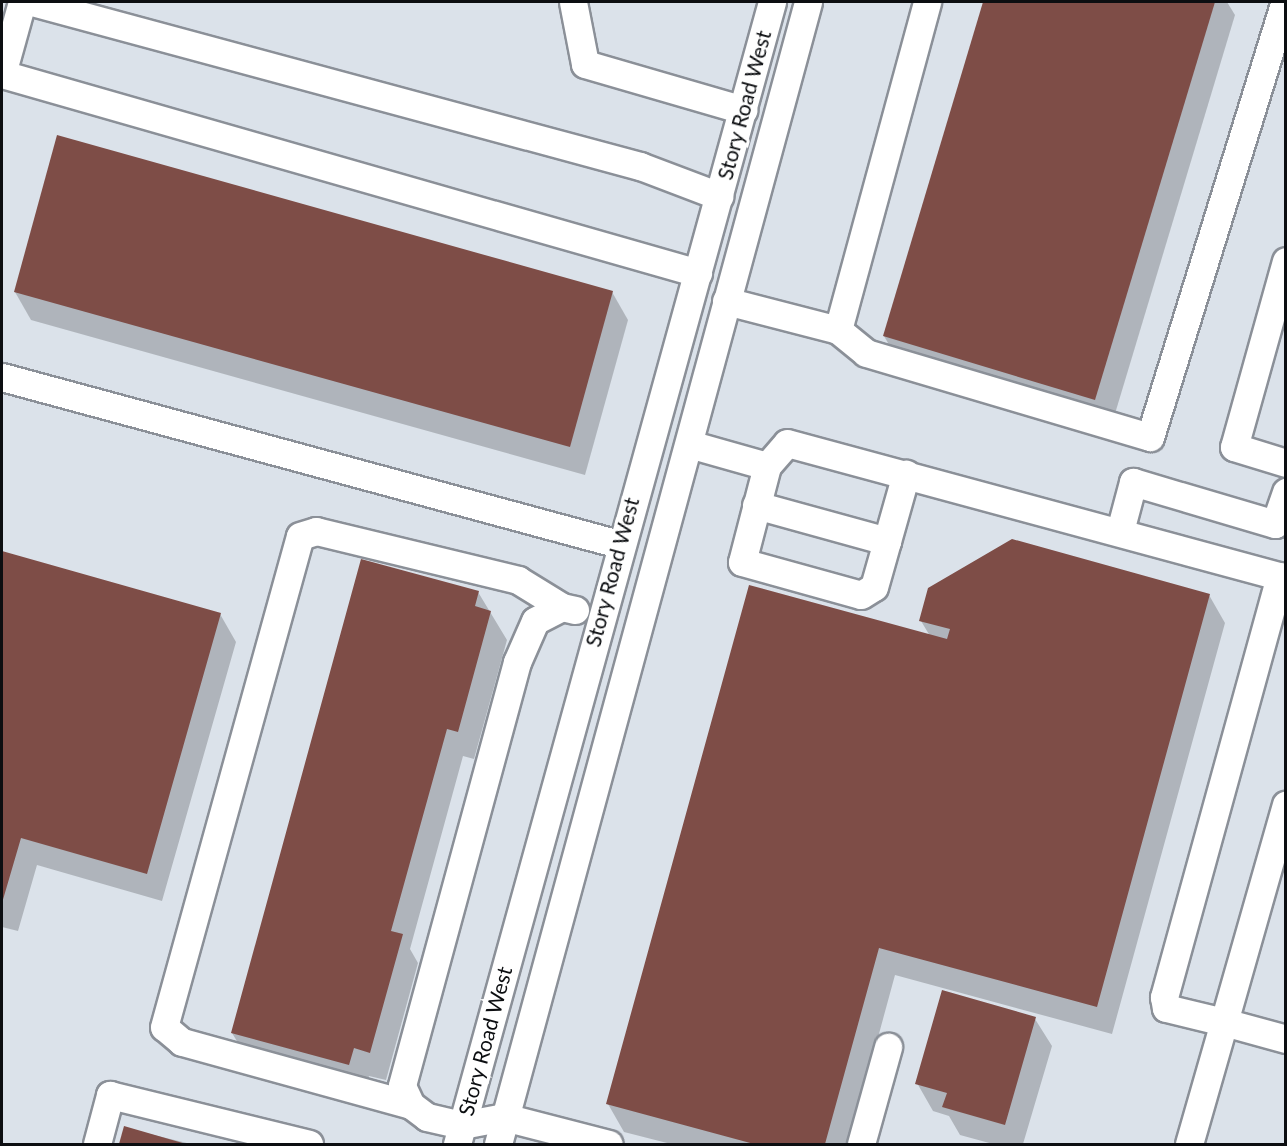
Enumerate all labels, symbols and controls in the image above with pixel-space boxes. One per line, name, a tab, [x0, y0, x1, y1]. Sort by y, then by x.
street label: Story Road West	[712, 27, 776, 183]
street label: Story Road West	[580, 494, 644, 650]
street label: Story Road West	[453, 963, 517, 1119]

